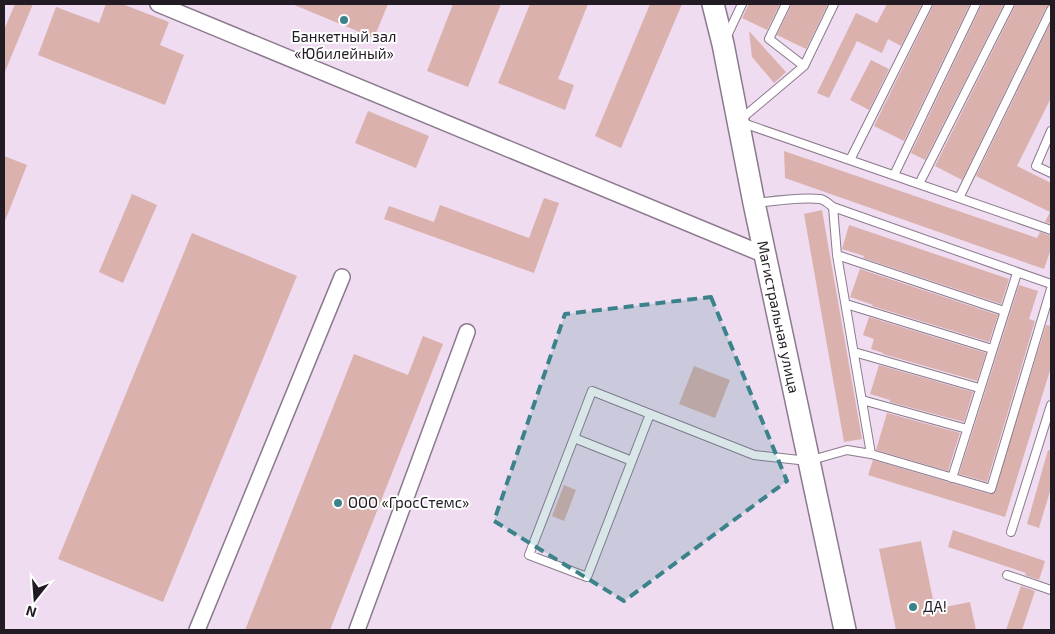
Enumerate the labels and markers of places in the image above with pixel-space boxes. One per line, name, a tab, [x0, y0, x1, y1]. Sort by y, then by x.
marker: Банкетный зал «Юбилейный»	[338, 14, 350, 26]
place label: Банкетный зал «Юбилейный»	[292, 27, 396, 62]
place label: ООО «ГросСтемс»	[348, 493, 469, 511]
marker: ООО «ГросСтемс»	[332, 497, 344, 509]
place label: ДА!	[923, 597, 947, 615]
marker: ДА!	[907, 601, 919, 613]

